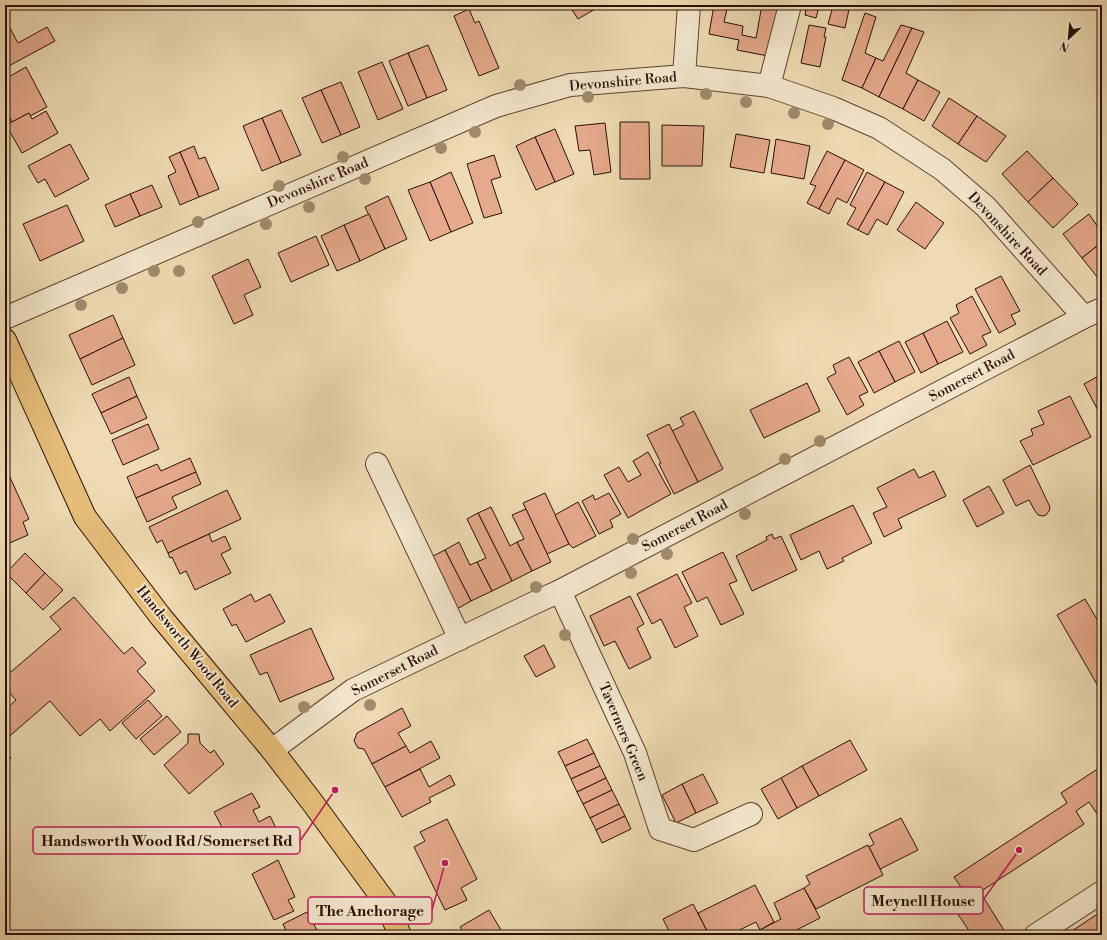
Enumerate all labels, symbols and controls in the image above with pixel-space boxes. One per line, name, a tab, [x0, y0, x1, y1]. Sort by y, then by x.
north arrow	[1049, 18, 1089, 58]
text: N	[1058, 38, 1072, 54]
street label: Devonshire Road	[568, 68, 678, 96]
street label: Devonshire Road	[265, 154, 371, 212]
street label: Devonshire Road	[964, 188, 1051, 280]
street label: Somerset Road	[926, 346, 1018, 406]
street label: Somerset Road	[639, 496, 731, 556]
street label: Handsworth Wood Road	[132, 582, 242, 712]
street label: Somerset Road	[349, 641, 441, 701]
street label: Taverners Green	[594, 680, 652, 785]
callout: Handsworth Wood Rd / Somerset Rd	[33, 827, 300, 854]
text: Handsworth Wood Rd / Somerset Rd	[41, 832, 293, 851]
callout: Meynell House	[864, 887, 983, 914]
text: Meynell House	[871, 892, 975, 911]
callout: The Anchorage	[308, 897, 432, 924]
text: The Anchorage	[316, 902, 424, 921]

